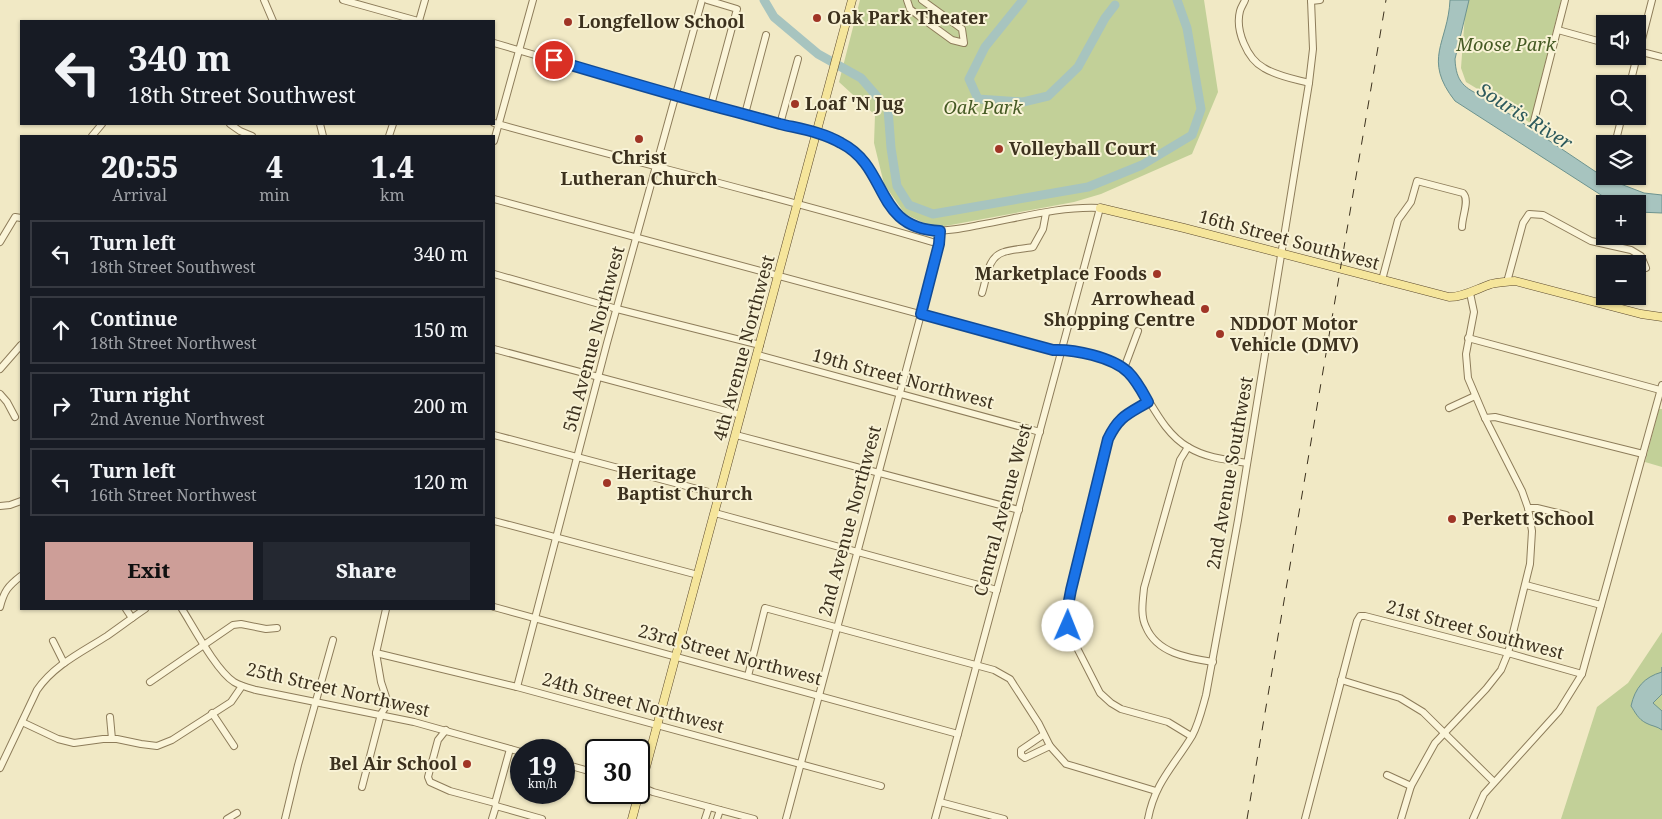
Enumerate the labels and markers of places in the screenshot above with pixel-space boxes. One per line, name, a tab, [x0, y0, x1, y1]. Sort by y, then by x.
place label: Oak Park Theater	[827, 5, 988, 29]
place label: Longfellow School	[578, 9, 745, 33]
marker: Oak Park Theater	[811, 12, 823, 24]
marker: Longfellow School	[562, 16, 574, 28]
pin	[533, 39, 575, 81]
place label: Loaf 'N Jug	[805, 91, 905, 115]
marker: Loaf 'N Jug	[789, 98, 801, 110]
marker: Christ Lutheran Church	[633, 133, 645, 145]
place label: Volleyball Court	[1009, 136, 1157, 160]
marker: Volleyball Court	[993, 143, 1005, 155]
place label: Christ Lutheran Church	[561, 145, 717, 190]
place label: Marketplace Foods	[975, 261, 1147, 285]
marker: Marketplace Foods	[1151, 268, 1163, 280]
place label: Arrowhead Shopping Centre	[1044, 286, 1195, 331]
marker: Arrowhead Shopping Centre	[1199, 303, 1211, 315]
place label: NDDOT Motor Vehicle (DMV)	[1230, 311, 1359, 356]
marker: NDDOT Motor Vehicle (DMV)	[1214, 328, 1226, 340]
place label: Heritage Baptist Church	[617, 460, 753, 505]
marker: Heritage Baptist Church	[601, 477, 613, 489]
place label: Perkett School	[1462, 506, 1595, 530]
marker: Perkett School	[1446, 513, 1458, 525]
place label: Bel Air School	[329, 751, 458, 775]
marker: Bel Air School	[461, 758, 473, 770]

